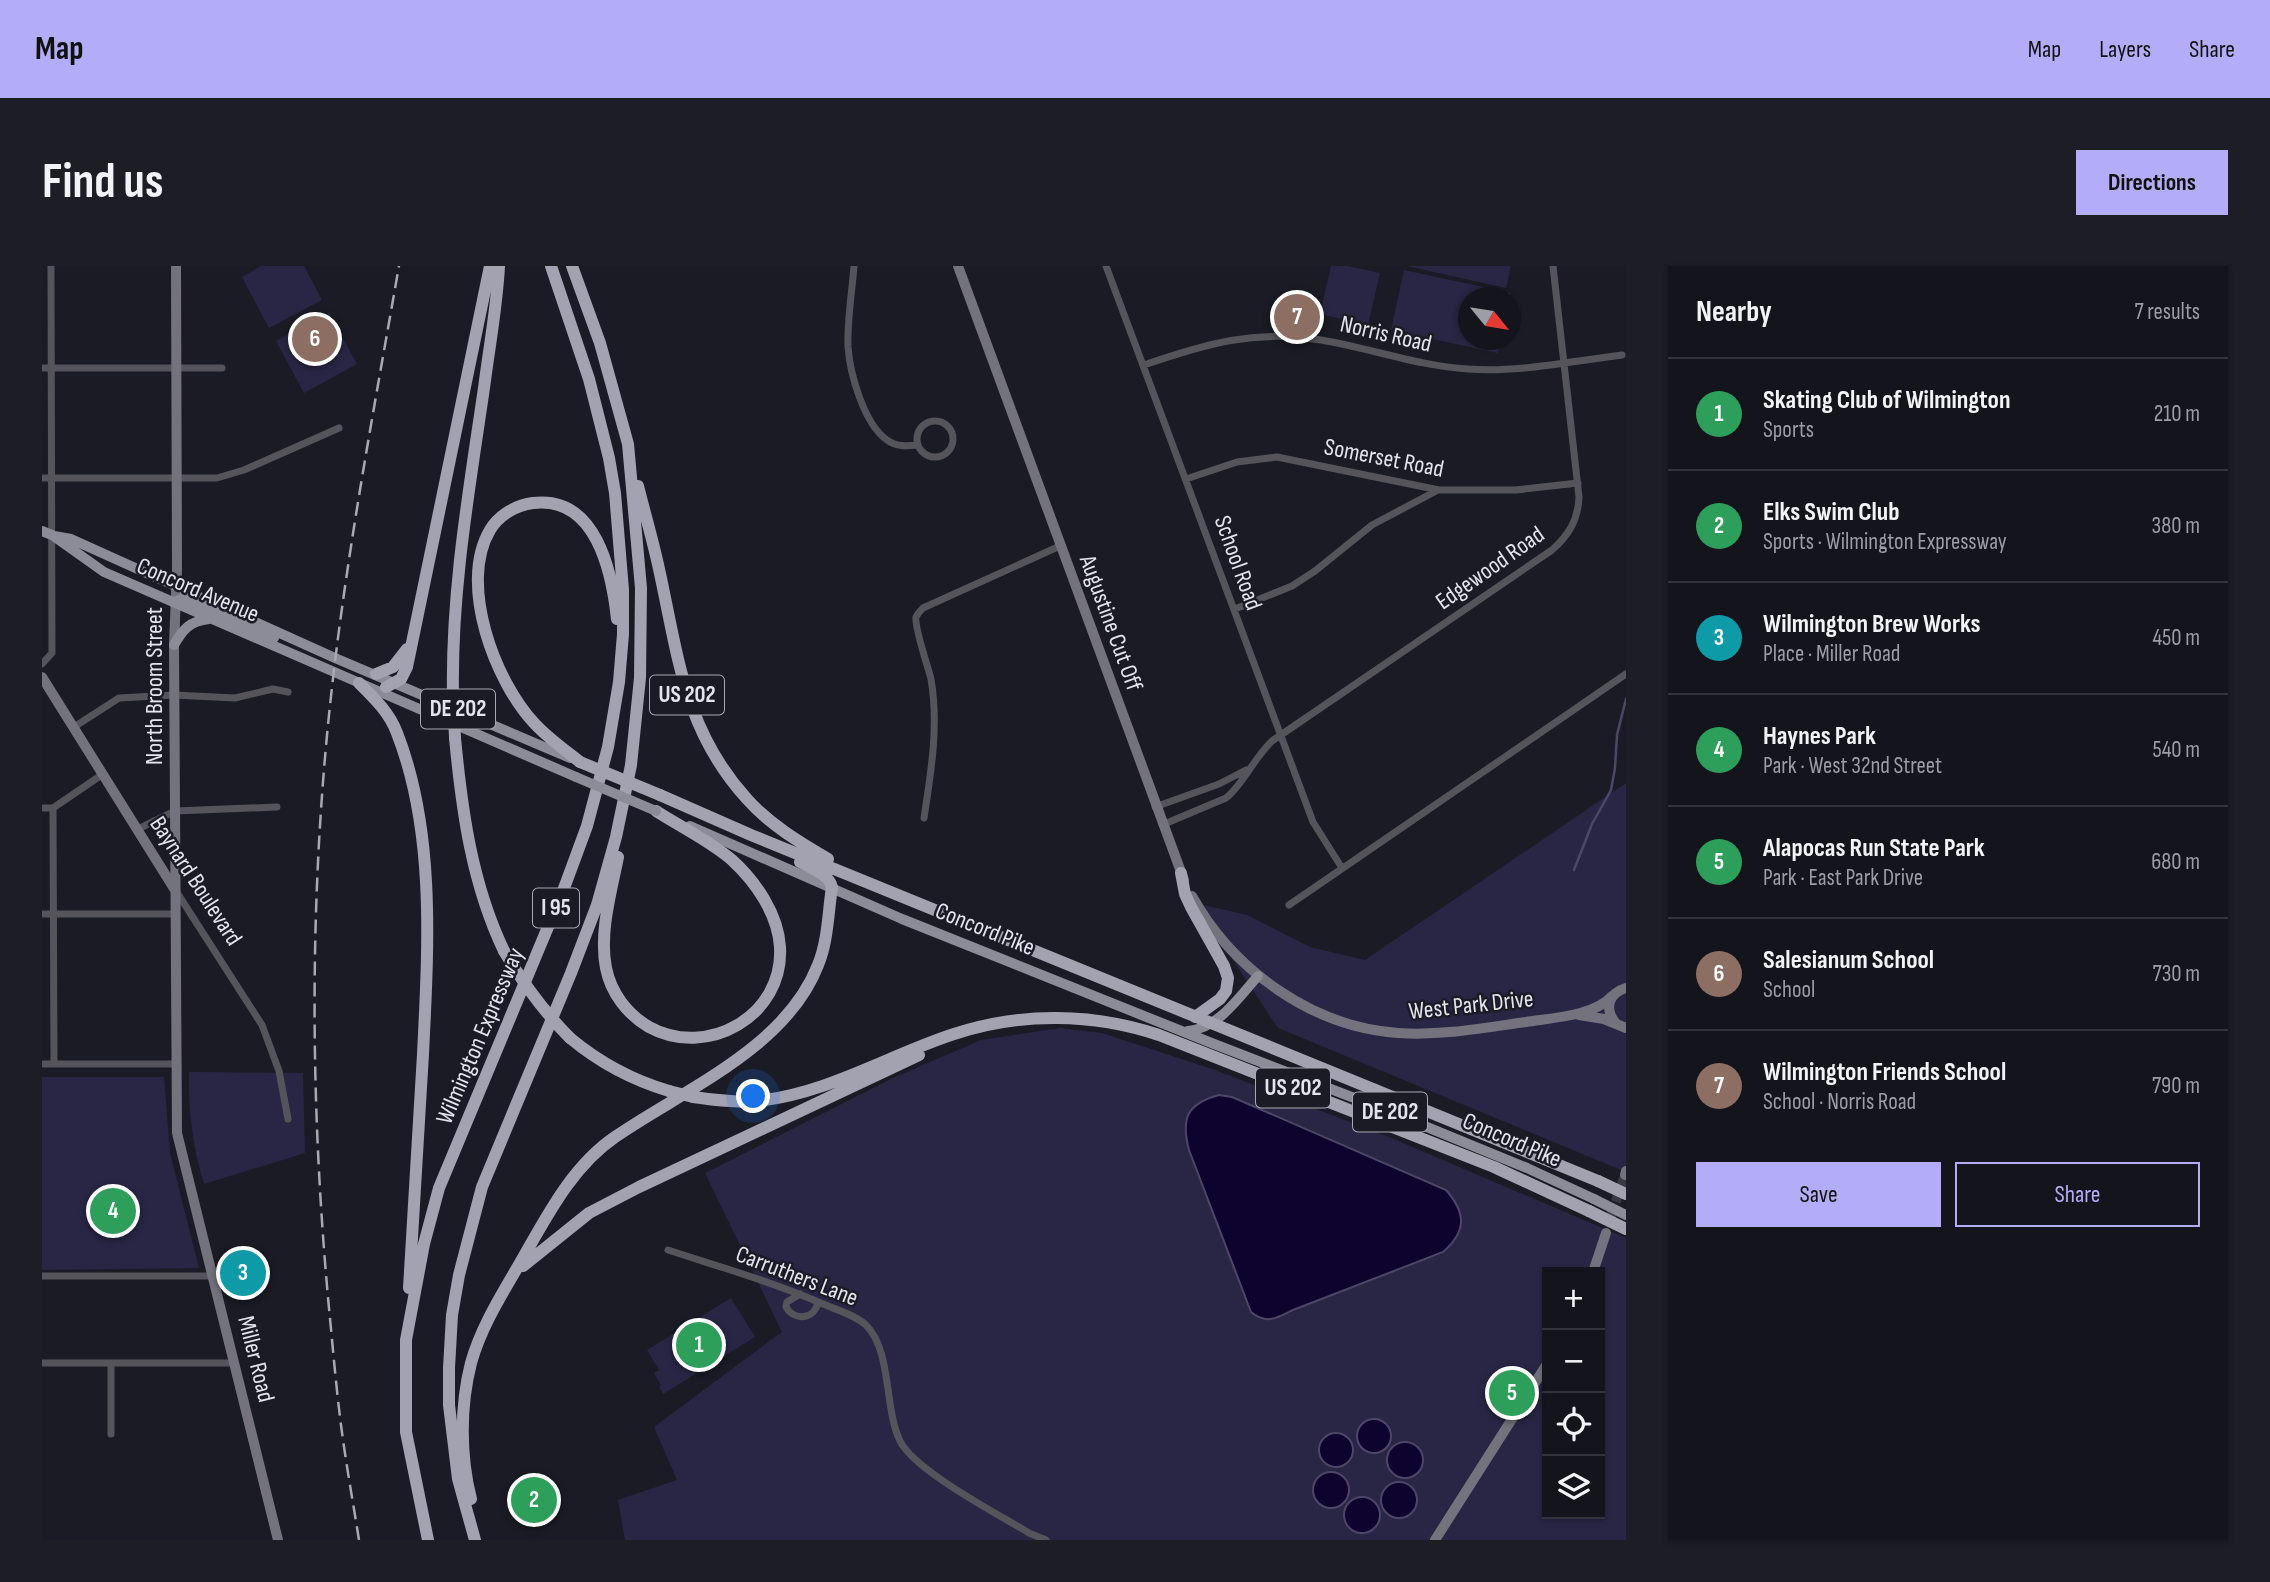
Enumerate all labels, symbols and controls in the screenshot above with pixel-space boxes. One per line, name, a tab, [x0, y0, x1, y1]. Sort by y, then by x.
text: Map	[35, 29, 84, 69]
text: Map	[2028, 35, 2061, 64]
text: Layers	[2099, 35, 2151, 64]
text: Share	[2189, 35, 2235, 64]
button: Directions	[2076, 150, 2228, 215]
text: Find us	[42, 153, 164, 212]
north arrow	[1458, 287, 1521, 350]
pin: 7	[1274, 291, 1320, 343]
text: Nearby	[1696, 294, 1772, 330]
text: 7 results	[2134, 298, 2200, 326]
street label: Norris Road	[1337, 309, 1435, 359]
pin: 6	[292, 313, 338, 365]
text: Skating Club of Wilmington	[1763, 385, 2010, 416]
text: 1	[1714, 400, 1724, 428]
text: 210 m	[2154, 400, 2200, 428]
text: Sports	[1763, 416, 1814, 444]
street label: Somerset Road	[1322, 432, 1446, 484]
text: Elks Swim Club	[1763, 497, 1899, 528]
street label: School Road	[1208, 512, 1268, 614]
text: 2	[1714, 512, 1724, 540]
text: 380 m	[2152, 512, 2200, 540]
street label: Edgewood Road	[1430, 520, 1550, 616]
text: Sports · Wilmington Expressway	[1763, 528, 2007, 556]
street label: Augustine Cut Off	[1073, 550, 1149, 695]
street label: Concord Avenue	[132, 551, 264, 629]
street label: North Broom Street	[140, 607, 169, 765]
text: Wilmington Brew Works	[1763, 609, 1981, 640]
text: 3	[1714, 624, 1724, 652]
text: 450 m	[2152, 624, 2200, 652]
text: Place · Miller Road	[1763, 640, 1900, 668]
road number: US 202	[650, 676, 724, 714]
road number: DE 202	[421, 690, 495, 728]
text: Haynes Park	[1763, 721, 1876, 752]
text: 4	[1714, 736, 1724, 764]
text: 540 m	[2152, 736, 2200, 764]
text: Park · West 32nd Street	[1763, 752, 1942, 780]
street label: Baynard Boulevard	[143, 811, 249, 951]
text: Alapocas Run State Park	[1763, 833, 1985, 864]
text: 5	[1714, 848, 1724, 876]
text: 680 m	[2151, 848, 2200, 876]
text: Park · East Park Drive	[1763, 864, 1923, 892]
road number: I 95	[533, 888, 579, 928]
street label: Concord Pike	[931, 896, 1039, 962]
street label: Wilmington Expressway	[430, 943, 530, 1129]
text: Salesianum School	[1763, 945, 1934, 976]
text: 6	[1714, 960, 1724, 988]
text: 730 m	[2152, 960, 2200, 988]
text: School	[1763, 976, 1815, 1004]
street label: West Park Drive	[1407, 984, 1535, 1026]
text: Wilmington Friends School	[1763, 1057, 2006, 1088]
road number: US 202	[1256, 1068, 1330, 1108]
text: 7	[1714, 1072, 1724, 1100]
text: 790 m	[2152, 1072, 2200, 1100]
your location	[736, 1079, 770, 1113]
text: School · Norris Road	[1763, 1088, 1916, 1116]
road number: DE 202	[1353, 1092, 1427, 1132]
street label: Concord Pike	[1458, 1106, 1566, 1174]
button: Save	[1696, 1162, 1941, 1227]
button: Share	[1955, 1162, 2200, 1227]
pin: 4	[90, 1185, 136, 1237]
street label: Carruthers Lane	[732, 1239, 862, 1313]
pin: 3	[220, 1247, 266, 1299]
map controls	[1542, 1267, 1605, 1519]
button: +	[1542, 1267, 1605, 1330]
street label: Miller Road	[231, 1313, 281, 1405]
pin: 1	[676, 1319, 722, 1371]
button: −	[1542, 1330, 1605, 1393]
pin: 5	[1489, 1367, 1535, 1419]
button: locate	[1542, 1393, 1605, 1456]
button: layers	[1542, 1456, 1605, 1519]
pin: 2	[511, 1474, 557, 1526]

